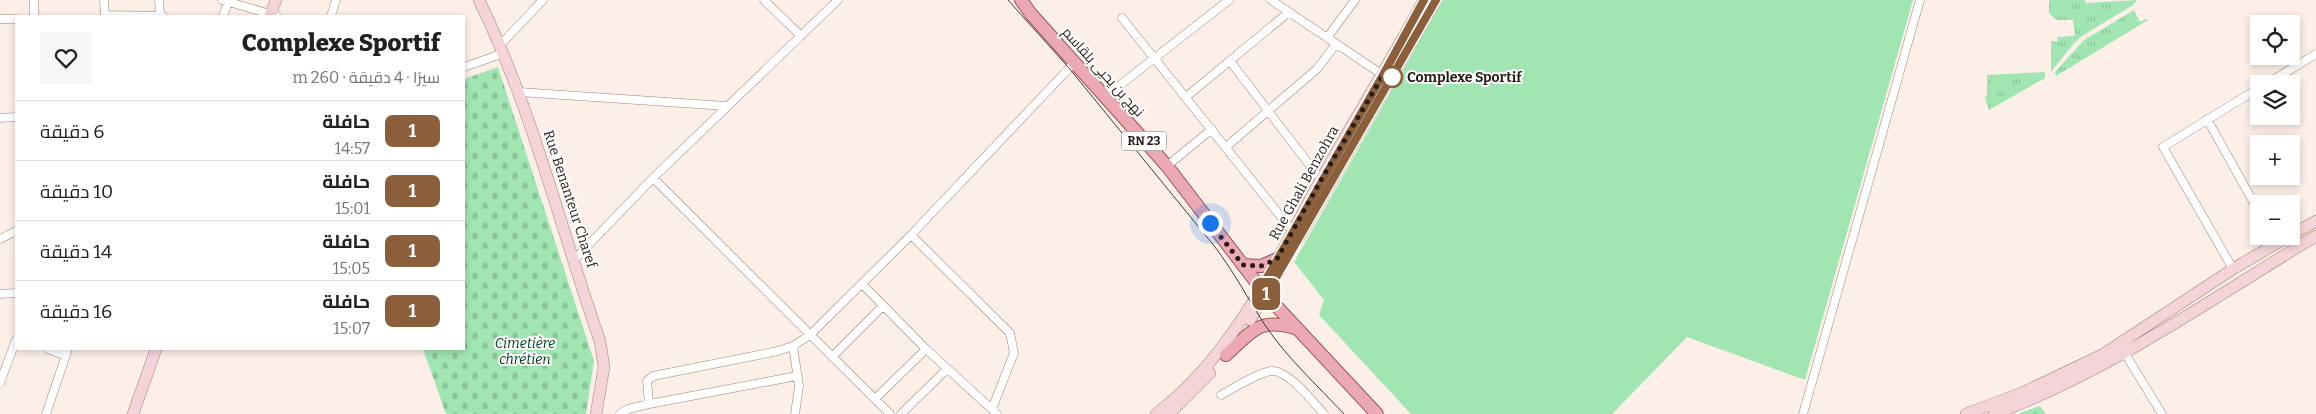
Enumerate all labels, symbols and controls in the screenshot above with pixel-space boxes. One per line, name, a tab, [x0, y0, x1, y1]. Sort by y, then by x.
map controls	[2250, 15, 2300, 245]
button: locate	[2250, 15, 2300, 65]
street label: نهج بن يحيى بلقاسم	[1058, 24, 1148, 121]
text: Complexe Sportif	[242, 29, 440, 57]
button: heart	[40, 32, 92, 84]
marker: Complexe Sportif	[1381, 66, 1403, 88]
text: سيرًا · 4 دقيقة · 260 m	[292, 68, 440, 87]
place label: Complexe Sportif	[1407, 69, 1522, 86]
button: layers	[2250, 75, 2300, 125]
text: حافلة	[322, 110, 370, 133]
text: 6 دقيقة	[40, 120, 104, 143]
text: 1	[409, 120, 416, 142]
street label: Rue Ghali Benzohra	[1266, 123, 1343, 243]
street label: Rue Benanteur Charef	[540, 128, 601, 271]
road number: RN 23	[1122, 132, 1166, 150]
button: +	[2250, 135, 2300, 185]
text: 14:57	[335, 139, 370, 158]
text: حافلة	[322, 170, 370, 193]
text: 10 دقيقة	[40, 180, 113, 203]
text: 1	[409, 180, 416, 202]
button: −	[2250, 195, 2300, 245]
text: 15:01	[335, 199, 370, 218]
your location	[1198, 211, 1223, 236]
text: حافلة	[322, 230, 370, 253]
text: 14 دقيقة	[40, 240, 112, 263]
text: 1	[409, 240, 416, 262]
text: 15:05	[333, 259, 370, 278]
line badge: 1	[1250, 278, 1282, 310]
text: 1	[1262, 283, 1270, 305]
text: حافلة	[322, 290, 370, 313]
text: 16 دقيقة	[40, 300, 112, 323]
text: 1	[409, 300, 416, 322]
text: 15:07	[333, 319, 370, 338]
park label: Cimetière chrétien	[495, 335, 555, 368]

